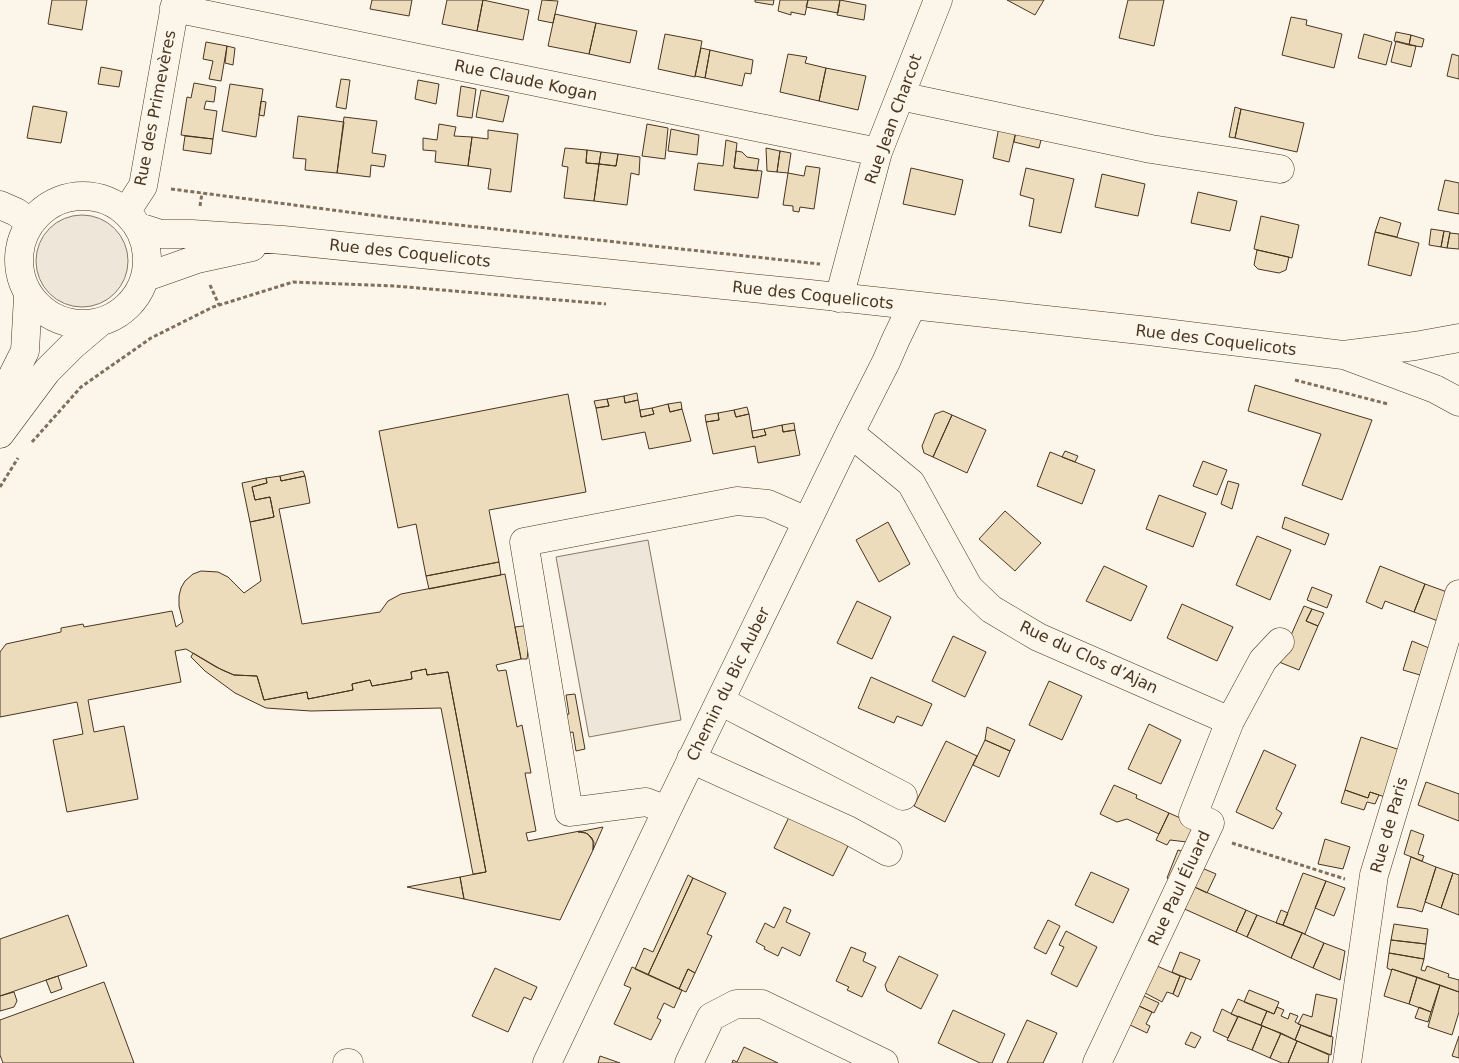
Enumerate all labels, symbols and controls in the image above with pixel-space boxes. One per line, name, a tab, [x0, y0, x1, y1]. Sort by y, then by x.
street label: Rue des Primevères	[131, 28, 179, 188]
street label: Rue Jean Charcot	[861, 51, 925, 187]
street label: Rue Claude Kogan	[453, 56, 599, 104]
street label: Rue des Coquelicots	[328, 235, 492, 271]
street label: Rue des Coquelicots	[731, 277, 895, 313]
street label: Rue des Coquelicots	[1134, 321, 1298, 359]
street label: Chemin du Bic Auber	[682, 604, 774, 764]
street label: Rue du Clos d’Ajan	[1017, 617, 1161, 697]
street label: Rue de Paris	[1366, 775, 1412, 875]
street label: Rue Paul Éluard	[1144, 827, 1214, 949]

